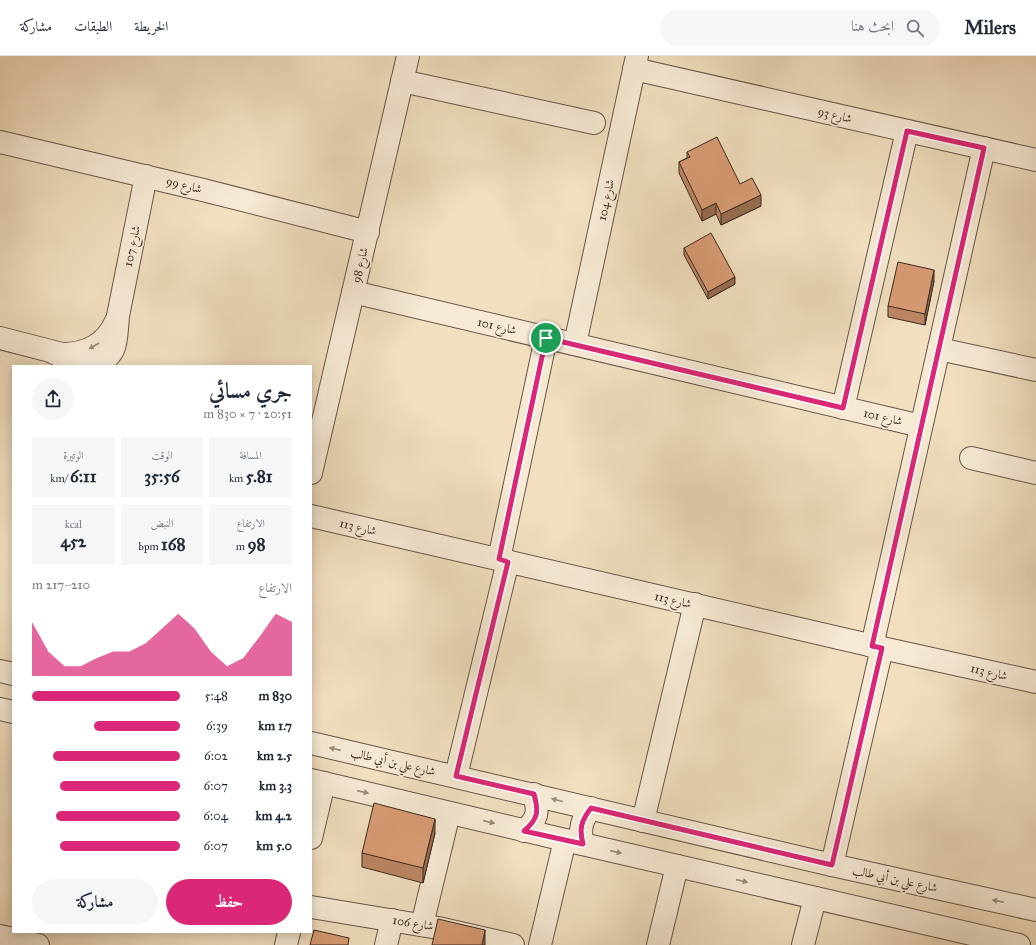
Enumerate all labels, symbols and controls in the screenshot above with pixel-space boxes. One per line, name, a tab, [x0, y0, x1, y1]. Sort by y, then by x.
search box	[660, 10, 940, 46]
text: Milers	[964, 16, 1016, 39]
text: ابحث هنا	[851, 17, 894, 35]
icon: search	[904, 17, 926, 39]
text: مشاركة	[20, 18, 52, 35]
text: الطبقات	[74, 18, 112, 35]
text: الخريطة	[134, 18, 168, 35]
street label: شارع 93	[816, 104, 854, 130]
street label: شارع 99	[164, 174, 203, 200]
street label: شارع 104	[595, 178, 621, 223]
street label: شارع 107	[121, 224, 147, 269]
street label: شارع 98	[349, 246, 375, 285]
street label: شارع 101	[475, 315, 518, 341]
pin	[529, 321, 563, 355]
icon: arrive	[535, 327, 557, 349]
one-way arrow	[88, 343, 100, 350]
text: جري مسائي	[209, 377, 292, 404]
button: share	[32, 378, 74, 420]
text: 20:51 · 7 × 830 m	[203, 406, 292, 422]
street label: شارع 101	[861, 406, 904, 432]
text: الوتيرة	[63, 449, 83, 462]
text: الوقت	[151, 449, 173, 462]
text: المسافة	[239, 449, 262, 462]
text: 6:11	[70, 466, 96, 487]
text: 35:56	[144, 466, 180, 487]
text: 5.81	[246, 466, 272, 487]
text: /km	[50, 472, 70, 485]
text: km	[229, 472, 246, 485]
street label: شارع 113	[337, 516, 378, 542]
text: النبض	[151, 517, 173, 530]
text: الارتفاع	[236, 517, 265, 530]
text: kcal	[65, 518, 82, 531]
text: 452	[60, 531, 86, 552]
text: 168	[161, 534, 185, 555]
text: 98	[247, 534, 266, 555]
text: bpm	[139, 540, 161, 553]
text: m	[236, 540, 247, 553]
text: 210–217 m	[32, 577, 90, 593]
text: الارتفاع	[258, 580, 292, 596]
street label: شارع 113	[652, 589, 693, 615]
street label: شارع 113	[968, 661, 1009, 687]
text: 5:48	[205, 688, 228, 704]
text: 830 m	[259, 688, 292, 704]
text: 6:39	[206, 718, 228, 734]
text: 1.7 km	[258, 718, 292, 734]
street label: شارع علي بن أبي طالب	[348, 744, 437, 783]
one-way arrow	[329, 745, 341, 751]
text: 6:02	[204, 748, 228, 764]
text: 2.5 km	[257, 748, 292, 764]
text: 6:07	[204, 778, 228, 794]
text: 3.3 km	[259, 778, 292, 794]
one-way arrow	[356, 790, 369, 796]
one-way arrow	[551, 797, 563, 803]
text: 6:04	[203, 808, 228, 824]
text: 4.2 km	[256, 808, 292, 824]
one-way arrow	[483, 820, 495, 826]
text: 6:07	[204, 838, 228, 854]
text: 5.0 km	[256, 838, 292, 854]
one-way arrow	[610, 849, 622, 855]
street label: شارع علي بن أبي طالب	[850, 862, 939, 900]
button: مشاركة	[32, 879, 158, 925]
button: حفظ	[166, 879, 292, 925]
one-way arrow	[736, 879, 748, 885]
one-way arrow	[992, 898, 1004, 904]
street label: شارع 106	[391, 913, 435, 937]

